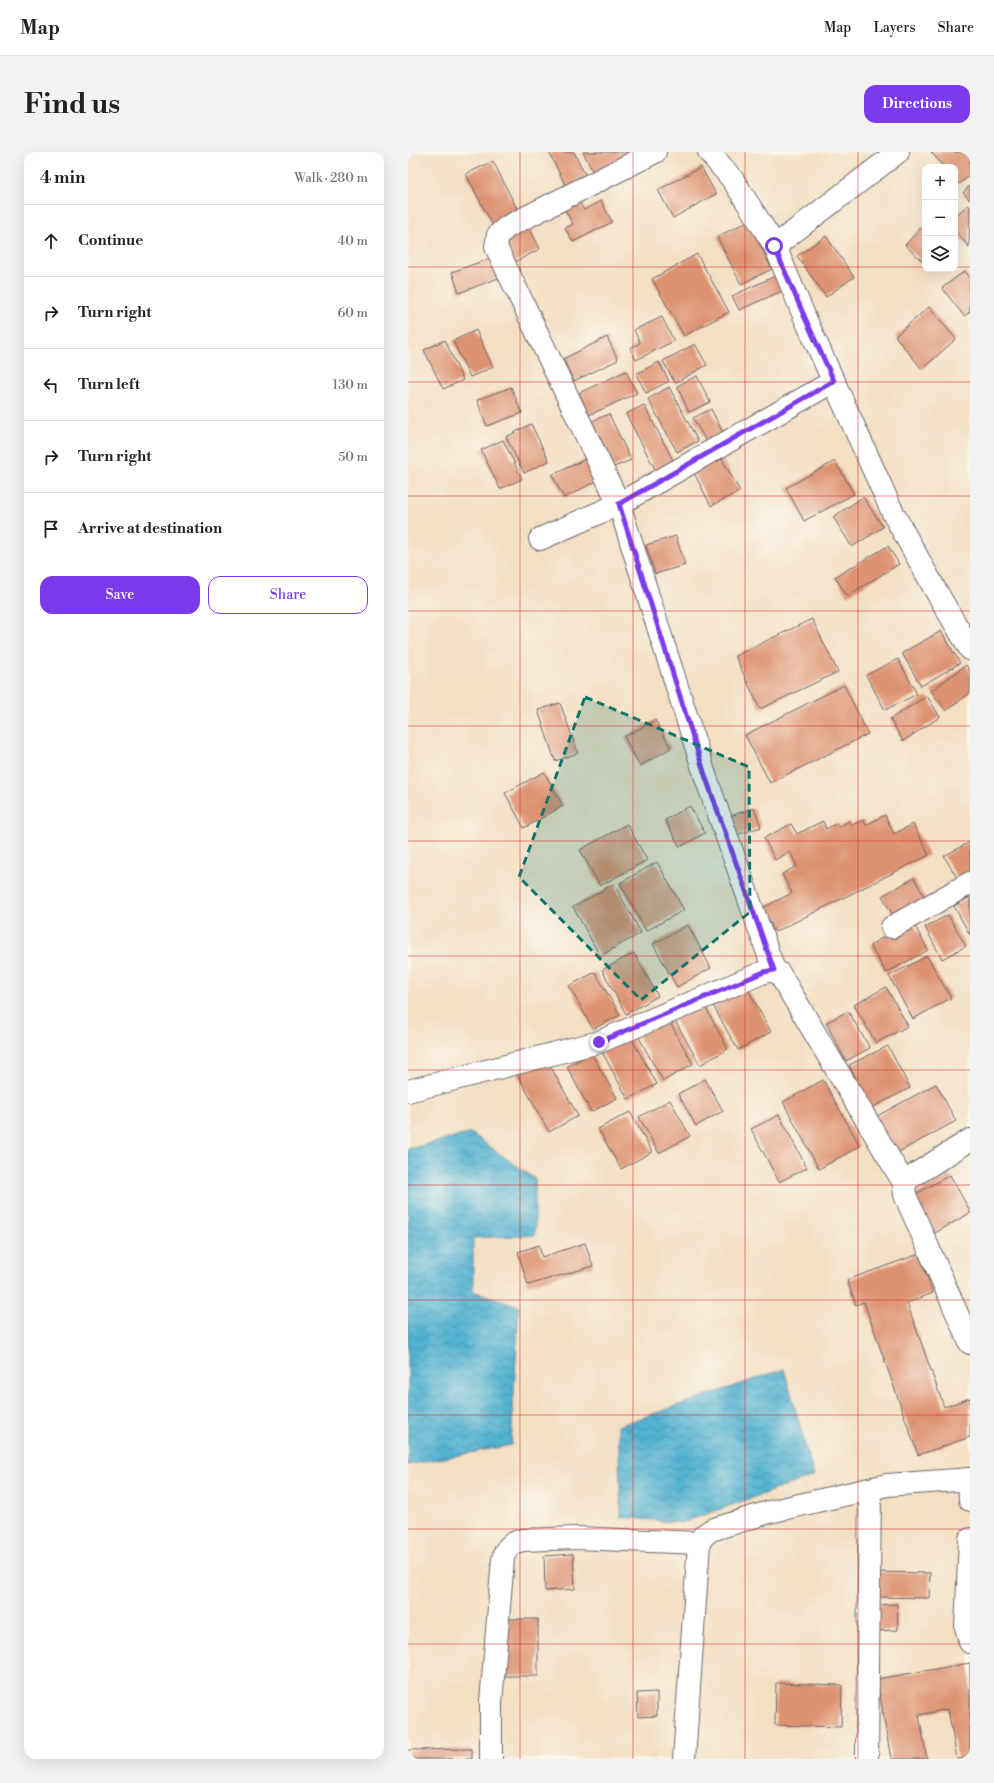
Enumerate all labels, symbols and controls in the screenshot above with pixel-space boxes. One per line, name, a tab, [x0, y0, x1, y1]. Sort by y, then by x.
text: Map	[20, 16, 60, 40]
text: Map	[824, 19, 851, 37]
text: Layers	[873, 19, 916, 37]
text: Share	[938, 19, 974, 37]
button: Directions	[864, 85, 970, 123]
text: Find us	[24, 87, 120, 122]
map controls	[922, 164, 958, 272]
button: +	[922, 164, 958, 200]
text: 4 min	[40, 167, 85, 189]
text: Walk · 280 m	[294, 170, 368, 186]
button: −	[922, 200, 958, 236]
icon: ahead	[40, 230, 62, 252]
text: Continue	[78, 231, 143, 250]
text: 40 m	[338, 233, 368, 249]
button: layers	[922, 236, 958, 272]
route start	[765, 237, 783, 255]
icon: right	[40, 302, 62, 324]
text: Turn right	[78, 303, 152, 322]
text: 60 m	[337, 305, 368, 321]
icon: left	[40, 374, 62, 396]
text: Turn left	[78, 375, 140, 394]
text: 130 m	[333, 377, 368, 393]
icon: right	[40, 446, 62, 468]
text: Turn right	[78, 447, 152, 466]
text: 50 m	[338, 449, 368, 465]
icon: arrive	[40, 518, 62, 540]
text: Arrive at destination	[78, 519, 222, 538]
button: Save	[40, 576, 200, 614]
button: Share	[208, 576, 368, 614]
route end	[590, 1033, 608, 1051]

